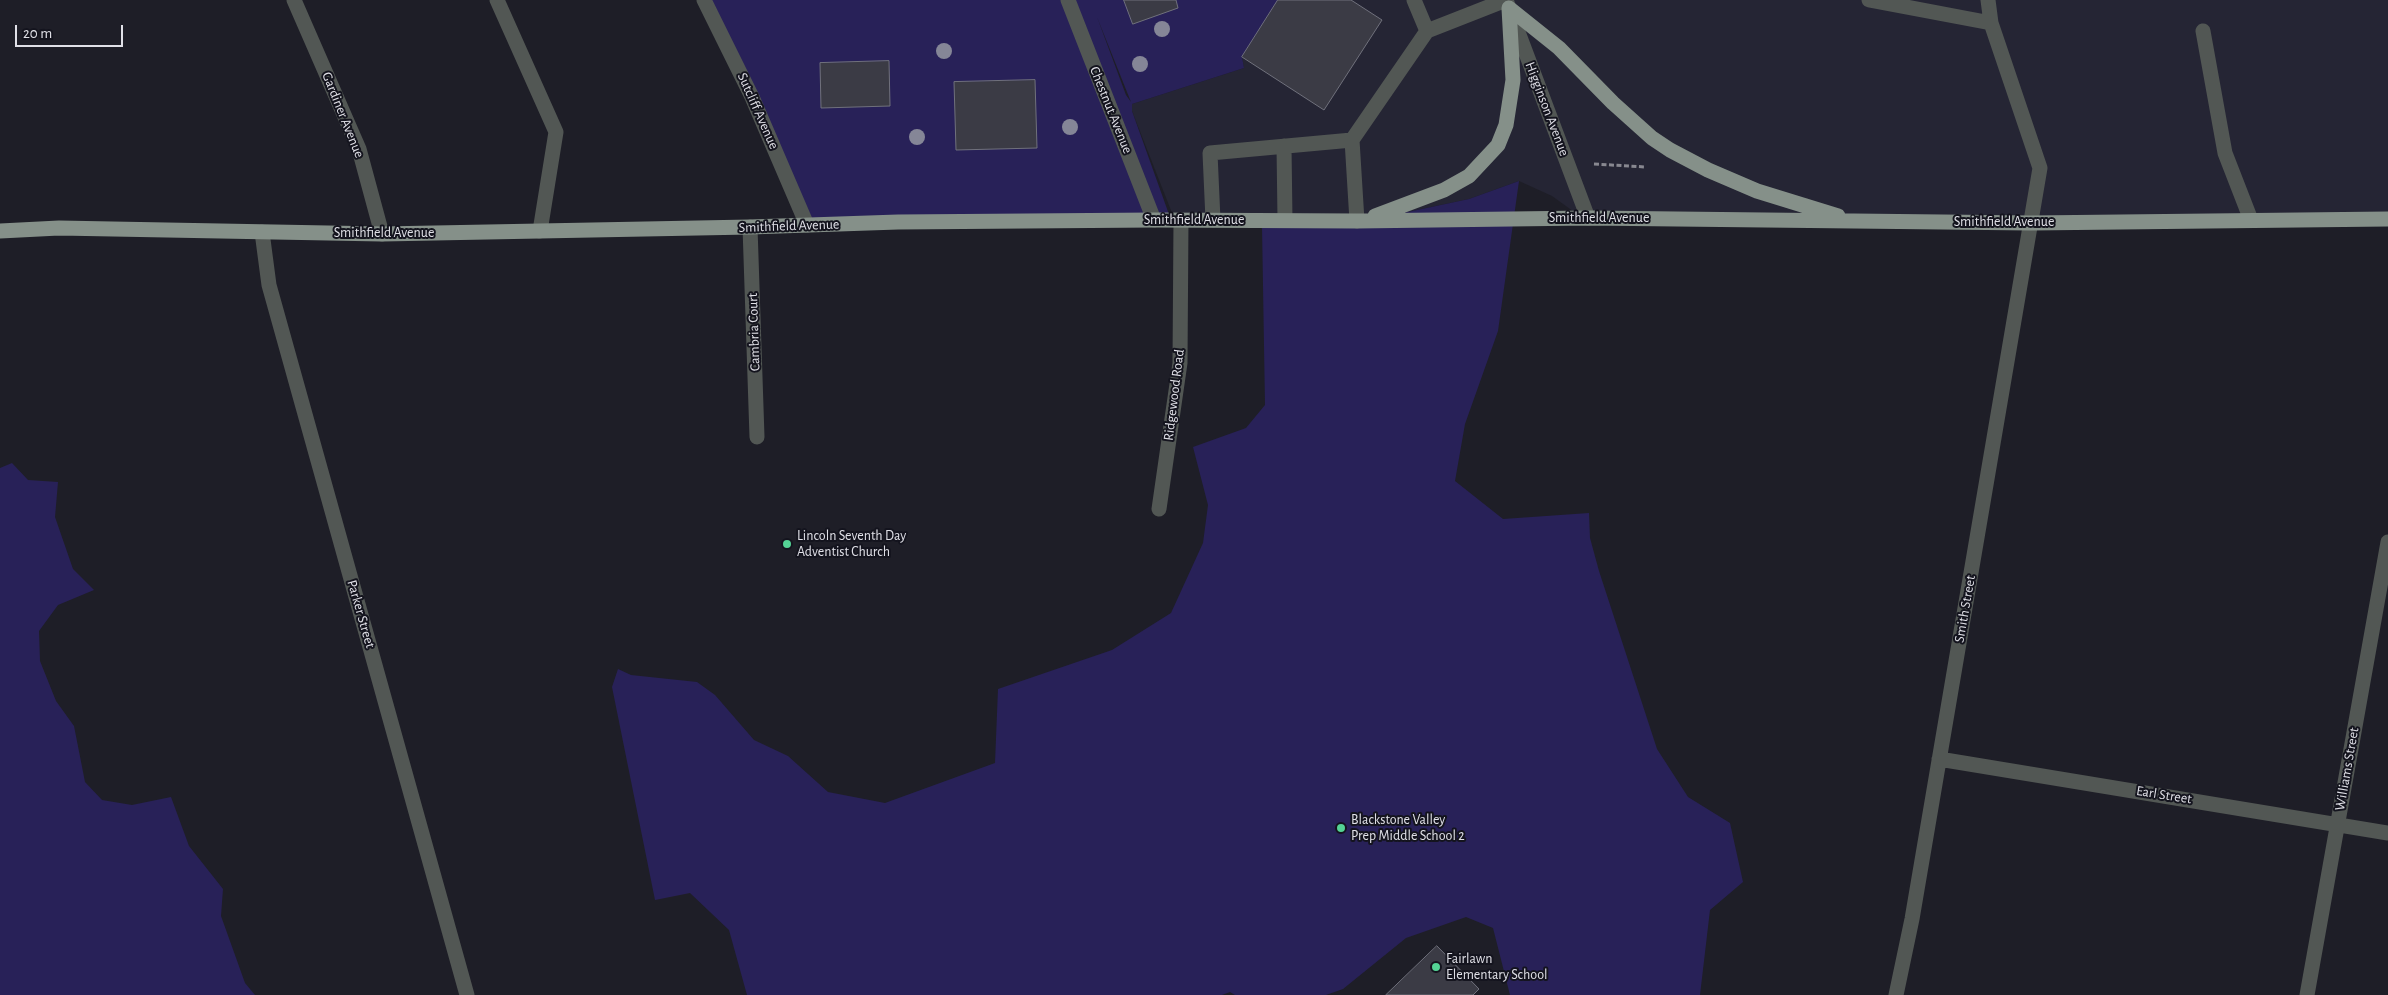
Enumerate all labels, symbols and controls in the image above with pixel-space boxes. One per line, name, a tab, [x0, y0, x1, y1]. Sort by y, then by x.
scale bar	[18, 15, 125, 47]
text: 20 m	[23, 26, 52, 41]
street label: Higginson Avenue	[1521, 60, 1573, 158]
street label: Chestnut Avenue	[1086, 64, 1136, 156]
street label: Gardiner Avenue	[318, 70, 368, 160]
street label: Sutcliff Avenue	[734, 70, 782, 152]
street label: Smithfield Avenue	[1549, 210, 1649, 226]
street label: Smithfield Avenue	[1144, 212, 1244, 228]
street label: Smithfield Avenue	[1954, 214, 2054, 230]
street label: Smithfield Avenue	[738, 216, 840, 236]
street label: Smithfield Avenue	[334, 225, 434, 241]
street label: Cambria Court	[744, 293, 764, 371]
street label: Ridgewood Road	[1160, 348, 1188, 442]
place label: Lincoln Seventh Day Adventist Church	[797, 528, 906, 560]
marker: Lincoln Seventh Day Adventist Church	[781, 538, 793, 550]
street label: Smith Street	[1951, 574, 1979, 644]
street label: Parker Street	[343, 578, 379, 650]
street label: Williams Street	[2331, 726, 2363, 812]
street label: Earl Street	[2135, 782, 2193, 808]
place label: Blackstone Valley Prep Middle School 2	[1351, 812, 1465, 844]
marker: Blackstone Valley Prep Middle School 2	[1335, 822, 1347, 834]
place label: Fairlawn Elementary School	[1446, 951, 1547, 984]
marker: Fairlawn Elementary School	[1430, 961, 1442, 973]

